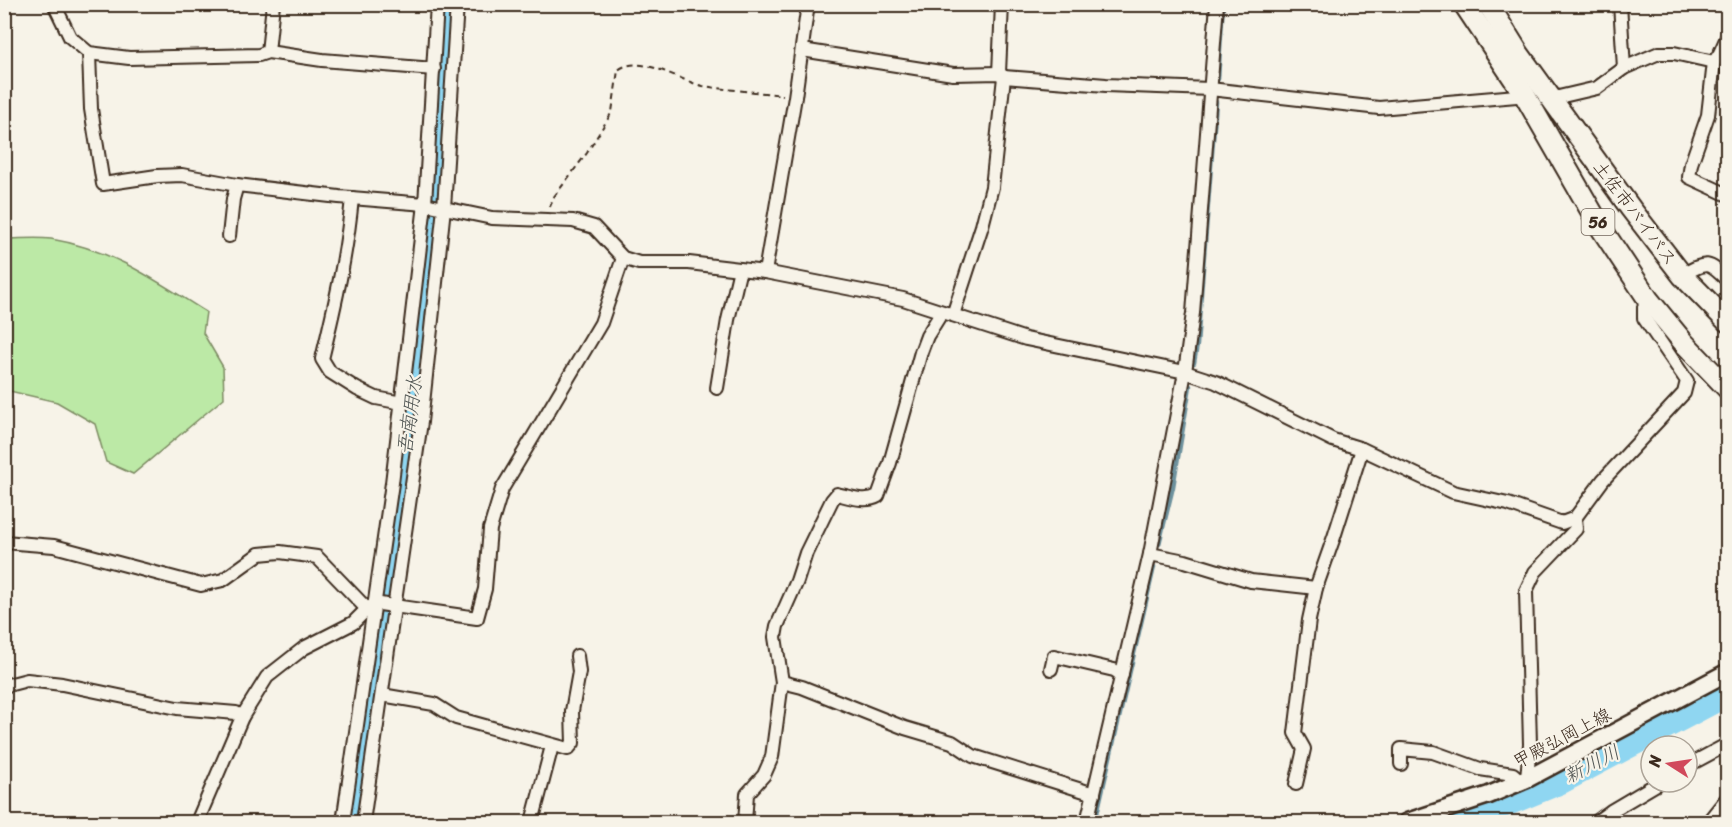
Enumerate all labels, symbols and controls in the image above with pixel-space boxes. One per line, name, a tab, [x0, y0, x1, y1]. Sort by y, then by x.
street label: 土佐市バイパス	[1584, 153, 1686, 273]
road number: 56	[1582, 209, 1614, 235]
water label: 吾南用水	[387, 373, 433, 457]
street label: 甲殿弘岡上線	[1507, 699, 1617, 777]
north arrow	[1639, 734, 1699, 794]
water label: 新川川	[1557, 735, 1627, 793]
text: N	[1639, 752, 1670, 770]

